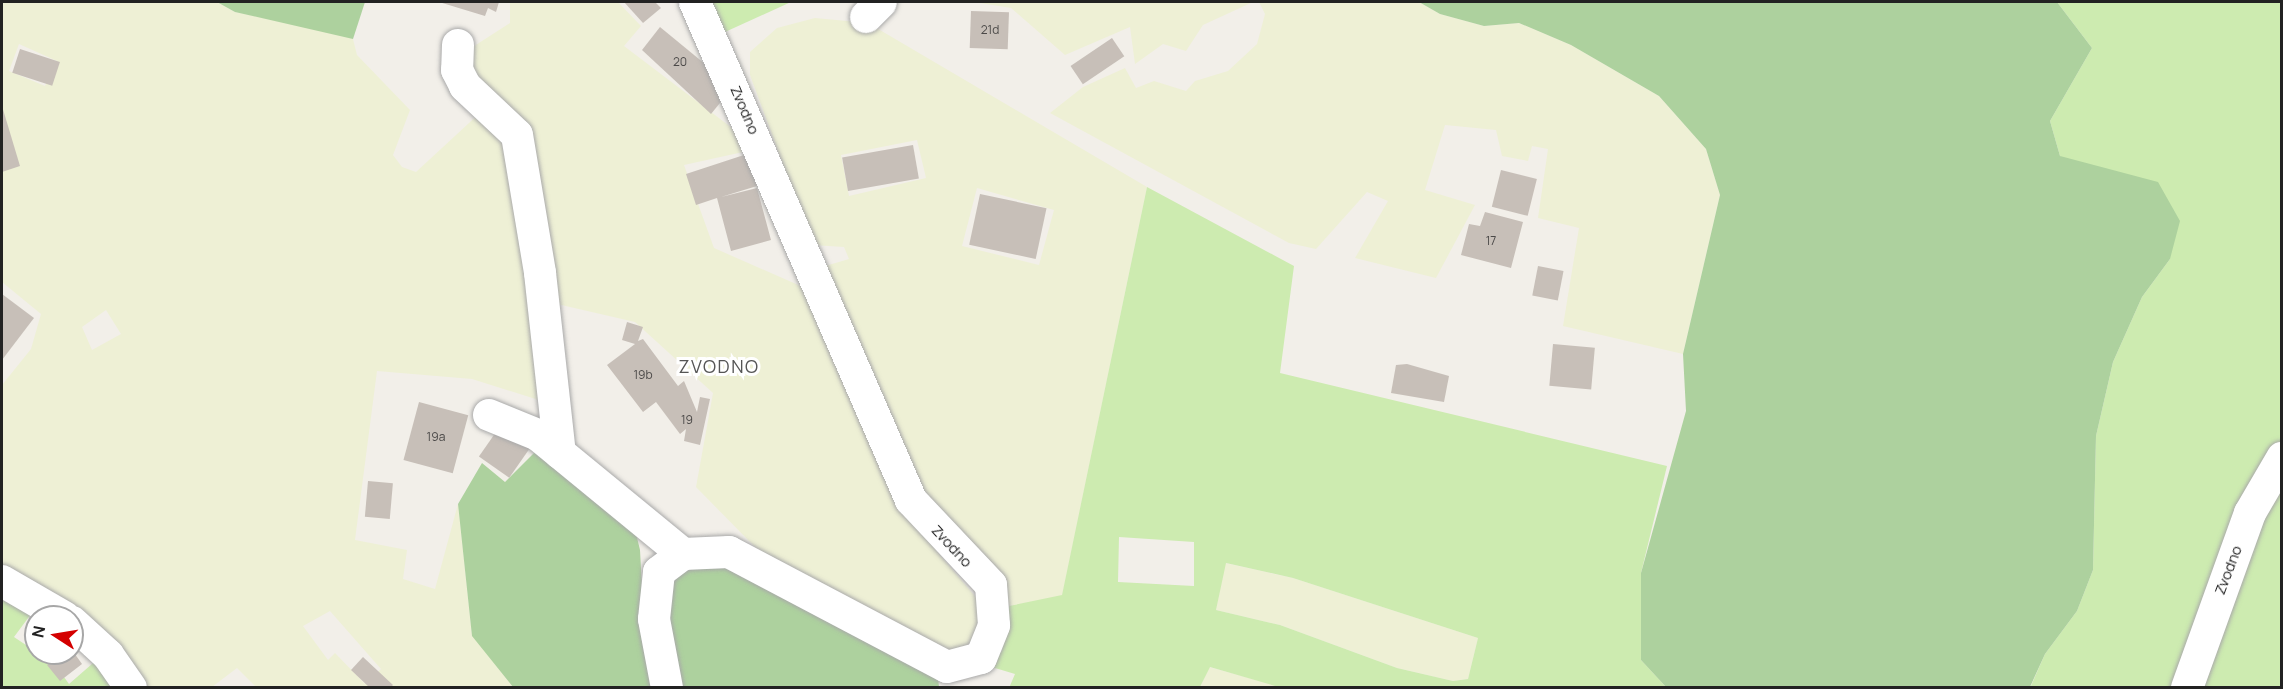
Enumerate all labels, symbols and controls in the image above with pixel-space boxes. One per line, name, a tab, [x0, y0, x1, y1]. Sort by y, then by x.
house number: 21d	[981, 23, 999, 37]
house number: 20	[673, 55, 687, 69]
street label: Zvodno	[727, 83, 763, 137]
house number: 17	[1486, 234, 1496, 248]
district label: ZVODNO	[678, 355, 760, 377]
house number: 19b	[633, 368, 653, 382]
house number: 19	[681, 413, 693, 427]
house number: 19a	[427, 430, 445, 444]
street label: Zvodno	[928, 521, 976, 571]
street label: Zvodno	[2210, 543, 2246, 597]
north arrow	[24, 605, 84, 665]
text: N	[26, 624, 50, 640]

